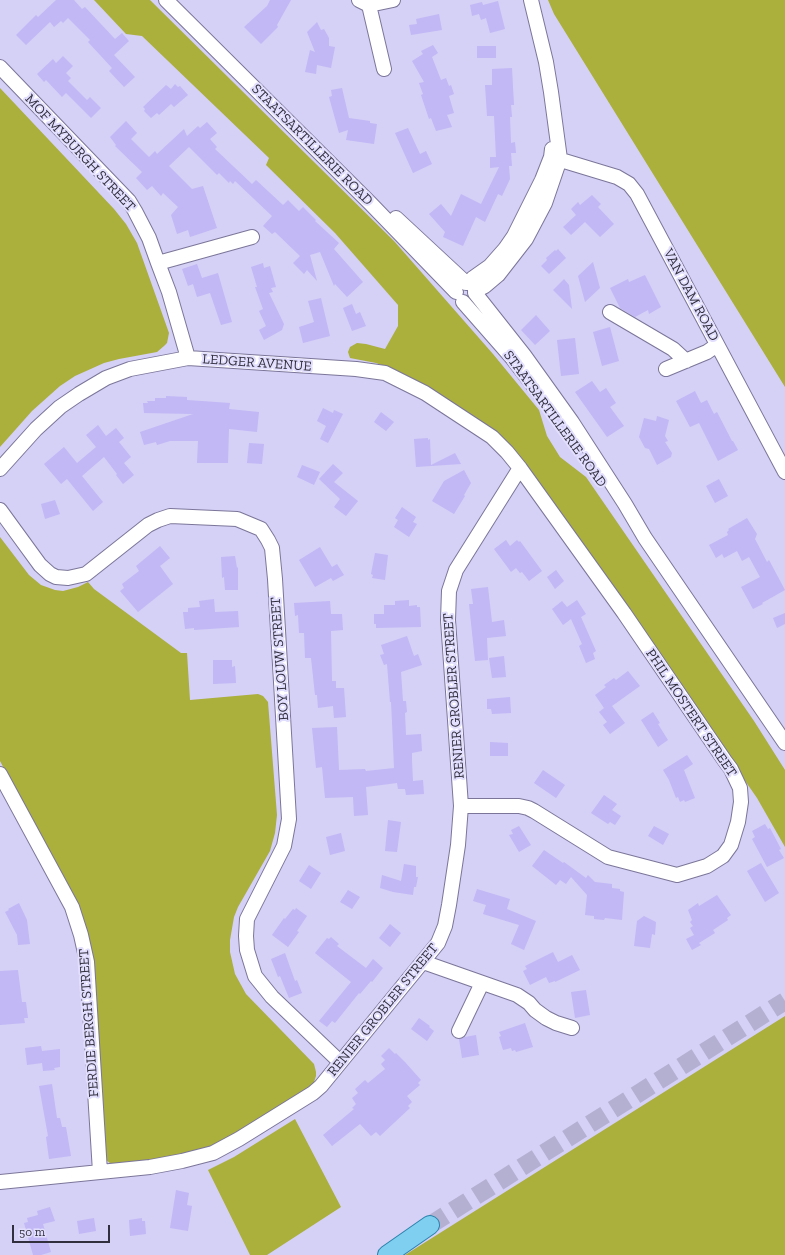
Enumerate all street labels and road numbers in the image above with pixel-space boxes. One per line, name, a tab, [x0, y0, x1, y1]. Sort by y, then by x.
street label: STAATSARTILLERIE ROAD	[248, 81, 376, 209]
street label: MOF MYBURGH STREET	[21, 91, 139, 215]
street label: VAN DAM ROAD	[660, 246, 722, 344]
street label: STAATSARTILLERIE ROAD	[500, 347, 610, 491]
street label: LEDGER AVENUE	[202, 351, 312, 375]
street label: BOY LOUW STREET	[267, 597, 293, 721]
street label: RENIER GROBLER STREET	[440, 613, 468, 779]
street label: PHIL MOSTERT STREET	[642, 646, 740, 780]
street label: RENIER GROBLER STREET	[324, 940, 442, 1080]
street label: FERDIE BERGH STREET	[75, 948, 103, 1098]

